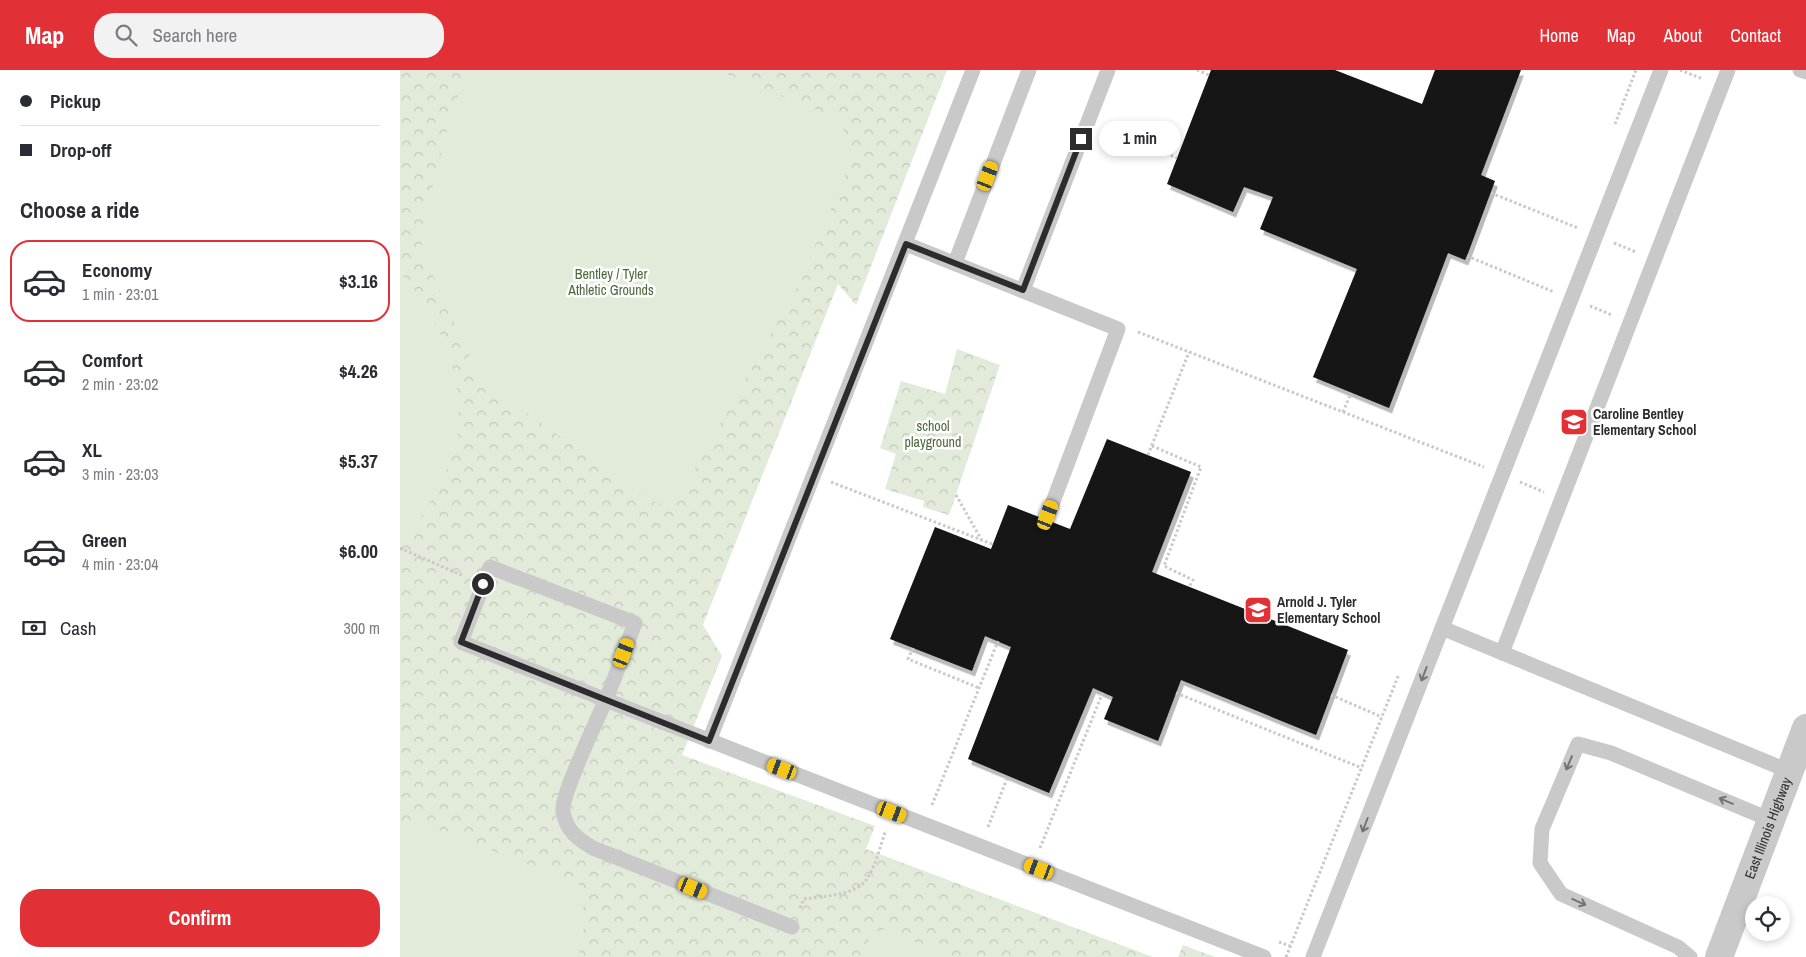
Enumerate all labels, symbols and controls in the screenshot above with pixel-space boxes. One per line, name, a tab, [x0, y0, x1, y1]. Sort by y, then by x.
search box	[94, 13, 444, 58]
text: Map	[25, 19, 64, 51]
icon: search	[112, 21, 140, 49]
text: Search here	[152, 22, 237, 48]
text: Home	[1539, 23, 1579, 48]
text: Map	[1607, 23, 1636, 48]
text: About	[1664, 23, 1702, 48]
text: Contact	[1730, 23, 1781, 48]
text: Pickup	[50, 88, 101, 114]
callout: 1 min	[1098, 122, 1181, 156]
text: 1 min	[1123, 127, 1157, 149]
route end	[1070, 128, 1092, 150]
text: Drop-off	[50, 137, 111, 163]
car	[975, 159, 1000, 193]
text: Choose a ride	[20, 195, 139, 225]
text: Economy	[82, 257, 152, 283]
icon: car	[22, 259, 67, 304]
park label: Bentley / Tyler Athletic Grounds	[567, 265, 654, 299]
text: $3.16	[339, 268, 378, 294]
text: 1 min · 23:01	[82, 283, 159, 305]
text: Comfort	[82, 347, 143, 373]
icon: car	[22, 349, 67, 394]
text: $4.26	[339, 358, 378, 384]
text: 2 min · 23:02	[82, 373, 159, 395]
place label: Caroline Bentley Elementary School	[1593, 405, 1696, 439]
school or university icon: Caroline Bentley Elementary School	[1559, 407, 1589, 437]
park label: school playground	[905, 417, 961, 451]
text: XL	[82, 437, 102, 463]
icon: car	[22, 439, 67, 484]
text: $5.37	[339, 448, 378, 474]
text: 3 min · 23:03	[82, 463, 159, 485]
car	[1035, 498, 1060, 532]
text: Green	[82, 527, 127, 553]
icon: car	[22, 529, 67, 574]
text: $6.00	[339, 538, 378, 564]
text: 4 min · 23:04	[82, 553, 159, 575]
route start	[472, 573, 494, 595]
place label: Arnold J. Tyler Elementary School	[1277, 593, 1380, 627]
school or university icon: Arnold J. Tyler Elementary School	[1243, 595, 1273, 625]
icon: cash	[20, 614, 48, 642]
text: Cash	[60, 615, 96, 641]
text: 300 m	[344, 617, 380, 639]
car	[611, 636, 636, 670]
one-way arrow	[1419, 666, 1428, 681]
one-way arrow	[1564, 755, 1574, 770]
car	[765, 757, 798, 781]
street label: East Illinois Highway	[1741, 774, 1796, 881]
one-way arrow	[1719, 796, 1734, 806]
car	[875, 800, 908, 824]
one-way arrow	[1359, 817, 1369, 832]
car	[1022, 857, 1055, 881]
car	[676, 875, 709, 901]
button: Confirm	[20, 889, 380, 947]
map controls	[1745, 896, 1790, 941]
button: locate	[1745, 896, 1790, 941]
one-way arrow	[1571, 898, 1586, 908]

